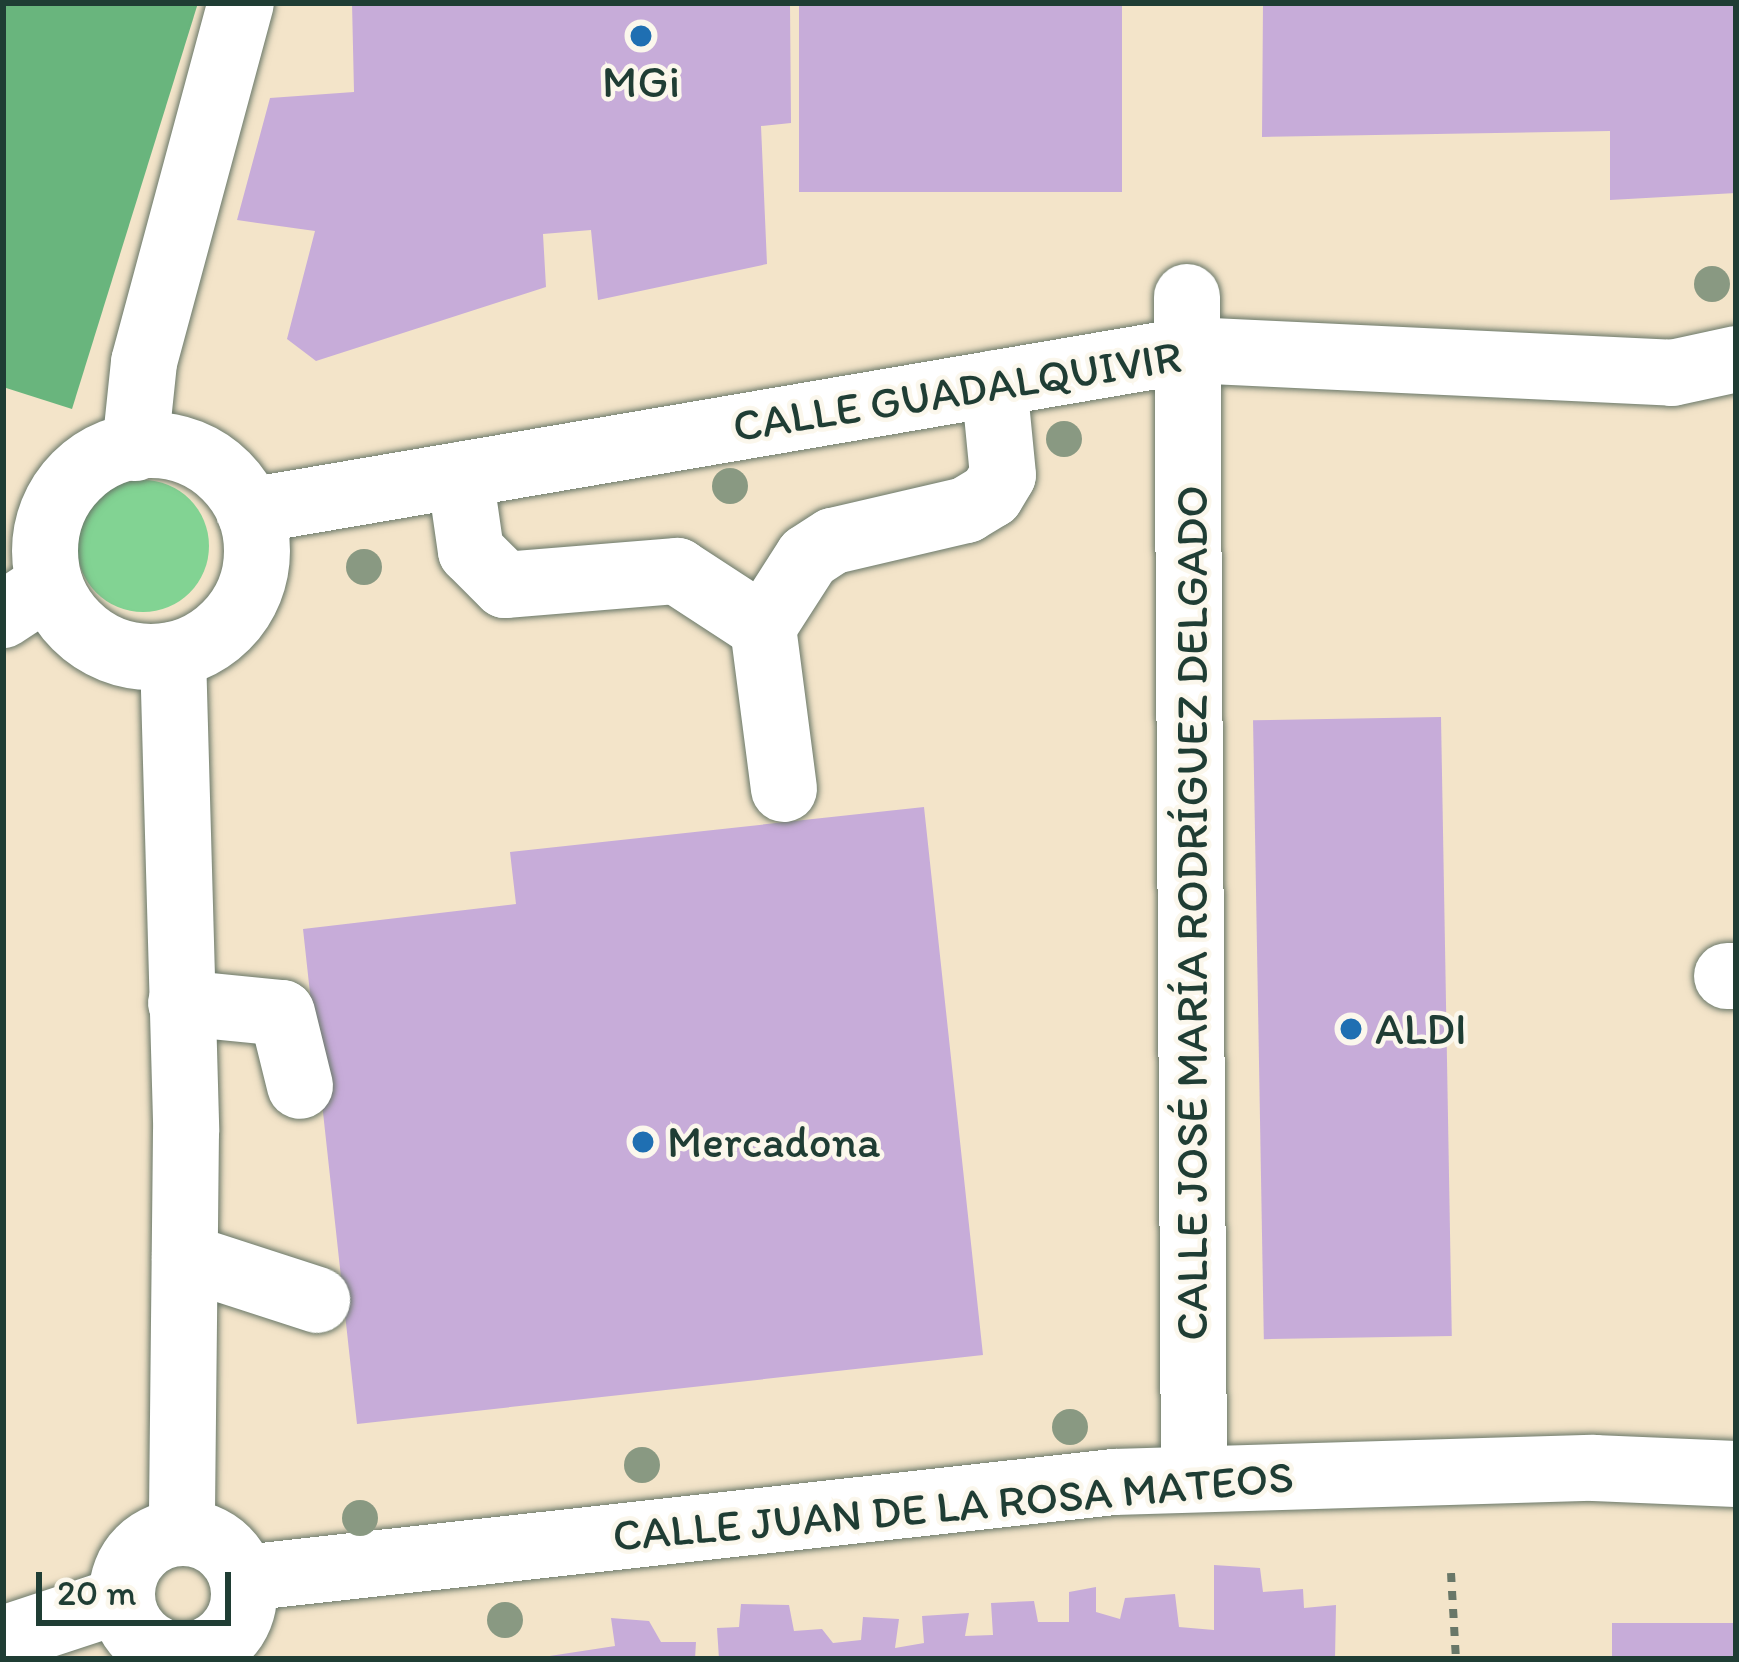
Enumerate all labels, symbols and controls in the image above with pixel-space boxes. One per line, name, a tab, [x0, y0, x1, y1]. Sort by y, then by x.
marker: MGi	[628, 23, 654, 49]
place label: MGi	[602, 55, 680, 109]
street label: CALLE GUADALQUIVIR	[729, 329, 1185, 453]
street label: CALLE JOSÉ MARÍA RODRÍGUEZ DELGADO	[1165, 485, 1219, 1341]
place label: ALDI	[1375, 1002, 1467, 1056]
marker: ALDI	[1338, 1016, 1364, 1042]
place label: Mercadona	[667, 1115, 881, 1169]
marker: Mercadona	[630, 1129, 656, 1155]
street label: CALLE JUAN DE LA ROSA MATEOS	[611, 1449, 1295, 1563]
scale bar	[42, 1548, 237, 1622]
text: 20 m	[57, 1571, 137, 1614]

